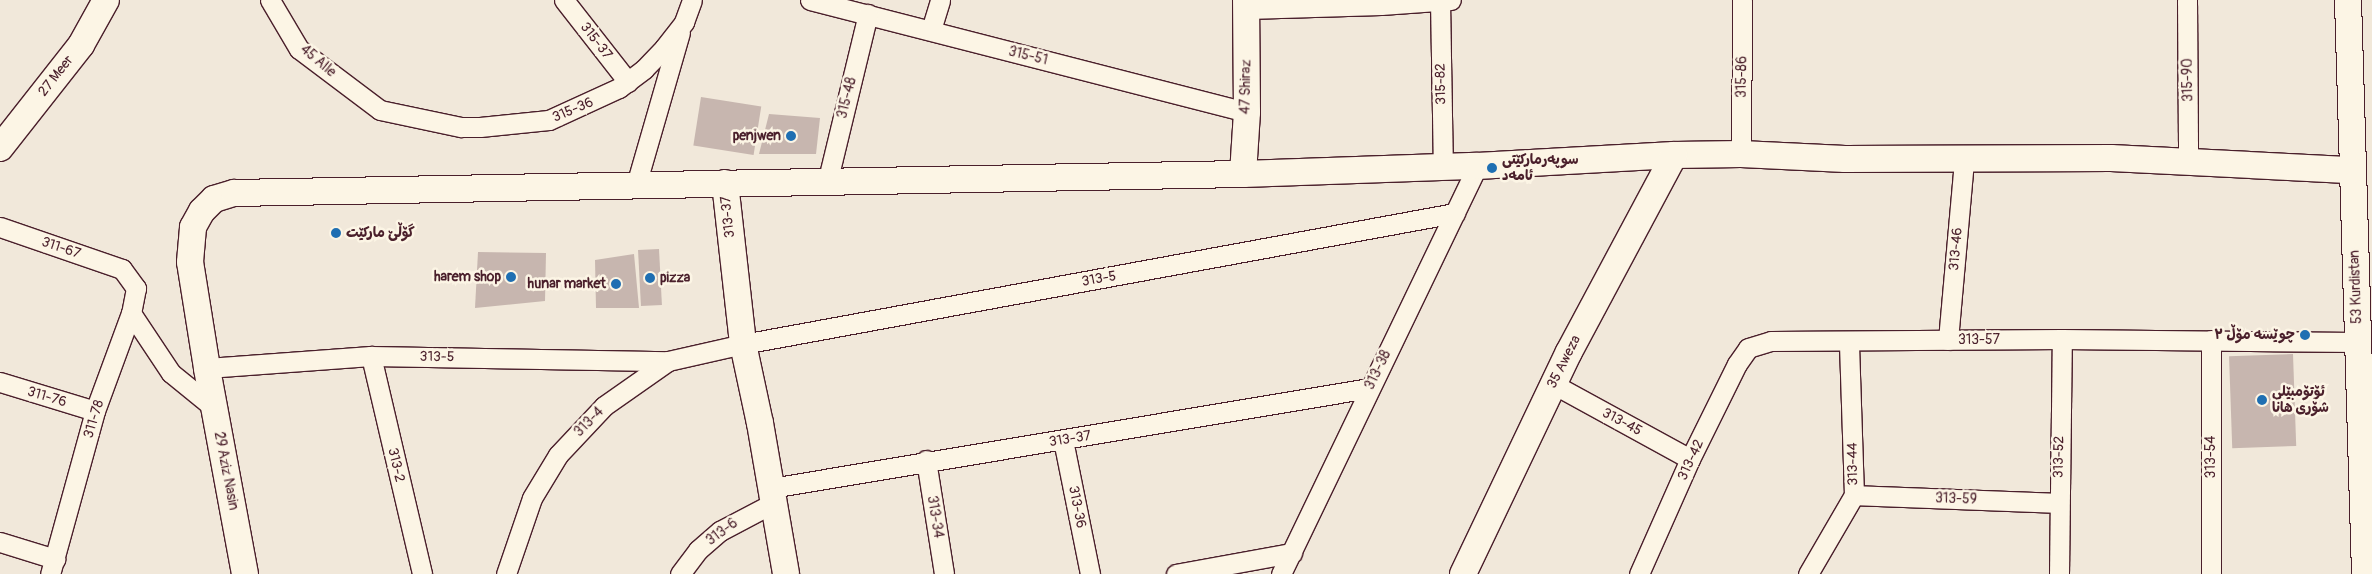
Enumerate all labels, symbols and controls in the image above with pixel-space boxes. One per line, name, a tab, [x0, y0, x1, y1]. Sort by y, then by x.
street label: 315-37	[576, 19, 616, 63]
street label: 45 Alle	[297, 41, 339, 81]
street label: 315-51	[1007, 43, 1049, 69]
street label: 27 Meer	[35, 52, 77, 100]
street label: 315-86	[1733, 56, 1751, 98]
street label: 315-90	[2179, 58, 2197, 102]
street label: 47 Shiraz	[1237, 59, 1255, 115]
street label: 315-82	[1432, 63, 1450, 105]
street label: 315-48	[834, 76, 860, 120]
street label: 315-36	[550, 94, 596, 126]
place label: penjwen	[733, 128, 781, 144]
marker: penjwen	[785, 130, 797, 142]
place label: سوپەرمارکێتی ئامەد	[1502, 152, 1578, 184]
marker: سوپەرمارکێتی ئامەد	[1486, 162, 1498, 174]
street label: 313-37	[717, 195, 739, 239]
place label: گۆڵێ مارکێت	[346, 225, 415, 241]
marker: گۆڵێ مارکێت	[330, 227, 342, 239]
street label: 313-46	[1946, 227, 1966, 271]
street label: 311-67	[39, 234, 83, 262]
street label: 53 Kurdistan	[2346, 250, 2366, 324]
street label: 313-5	[1080, 268, 1118, 290]
place label: harem shop	[434, 269, 501, 285]
place label: pizza	[660, 270, 690, 286]
marker: harem shop	[505, 271, 517, 283]
marker: pizza	[644, 272, 656, 284]
place label: hunar market	[528, 276, 606, 292]
marker: hunar market	[610, 278, 622, 290]
place label: چوێسە مۆڵ ۲	[2214, 327, 2295, 343]
marker: چوێسە مۆڵ ۲	[2299, 329, 2311, 341]
street label: 313-57	[1958, 332, 2000, 348]
street label: 35 Aweza	[1544, 333, 1584, 391]
street label: 313-38	[1361, 347, 1395, 393]
street label: 313-5	[420, 348, 454, 366]
street label: 311-76	[25, 383, 69, 411]
place label: ئۆتۆمبێلی شۆری هانا	[2272, 384, 2329, 417]
marker: ئۆتۆمبێلی شۆری هانا	[2256, 394, 2268, 406]
street label: 311-78	[80, 398, 108, 440]
street label: 313-4	[571, 404, 607, 440]
street label: 313-45	[1599, 405, 1645, 439]
street label: 313-37	[1048, 427, 1092, 451]
street label: 29 Aziz Nasin	[210, 430, 242, 512]
street label: 313-52	[2050, 436, 2068, 478]
street label: 313-54	[2203, 436, 2219, 478]
street label: 313-42	[1674, 437, 1708, 483]
street label: 313-44	[1844, 442, 1862, 486]
street label: 313-2	[384, 446, 408, 484]
street label: 313-36	[1065, 484, 1089, 530]
street label: 313-59	[1935, 490, 1977, 508]
street label: 313-34	[923, 494, 947, 540]
street label: 313-6	[703, 515, 741, 549]

